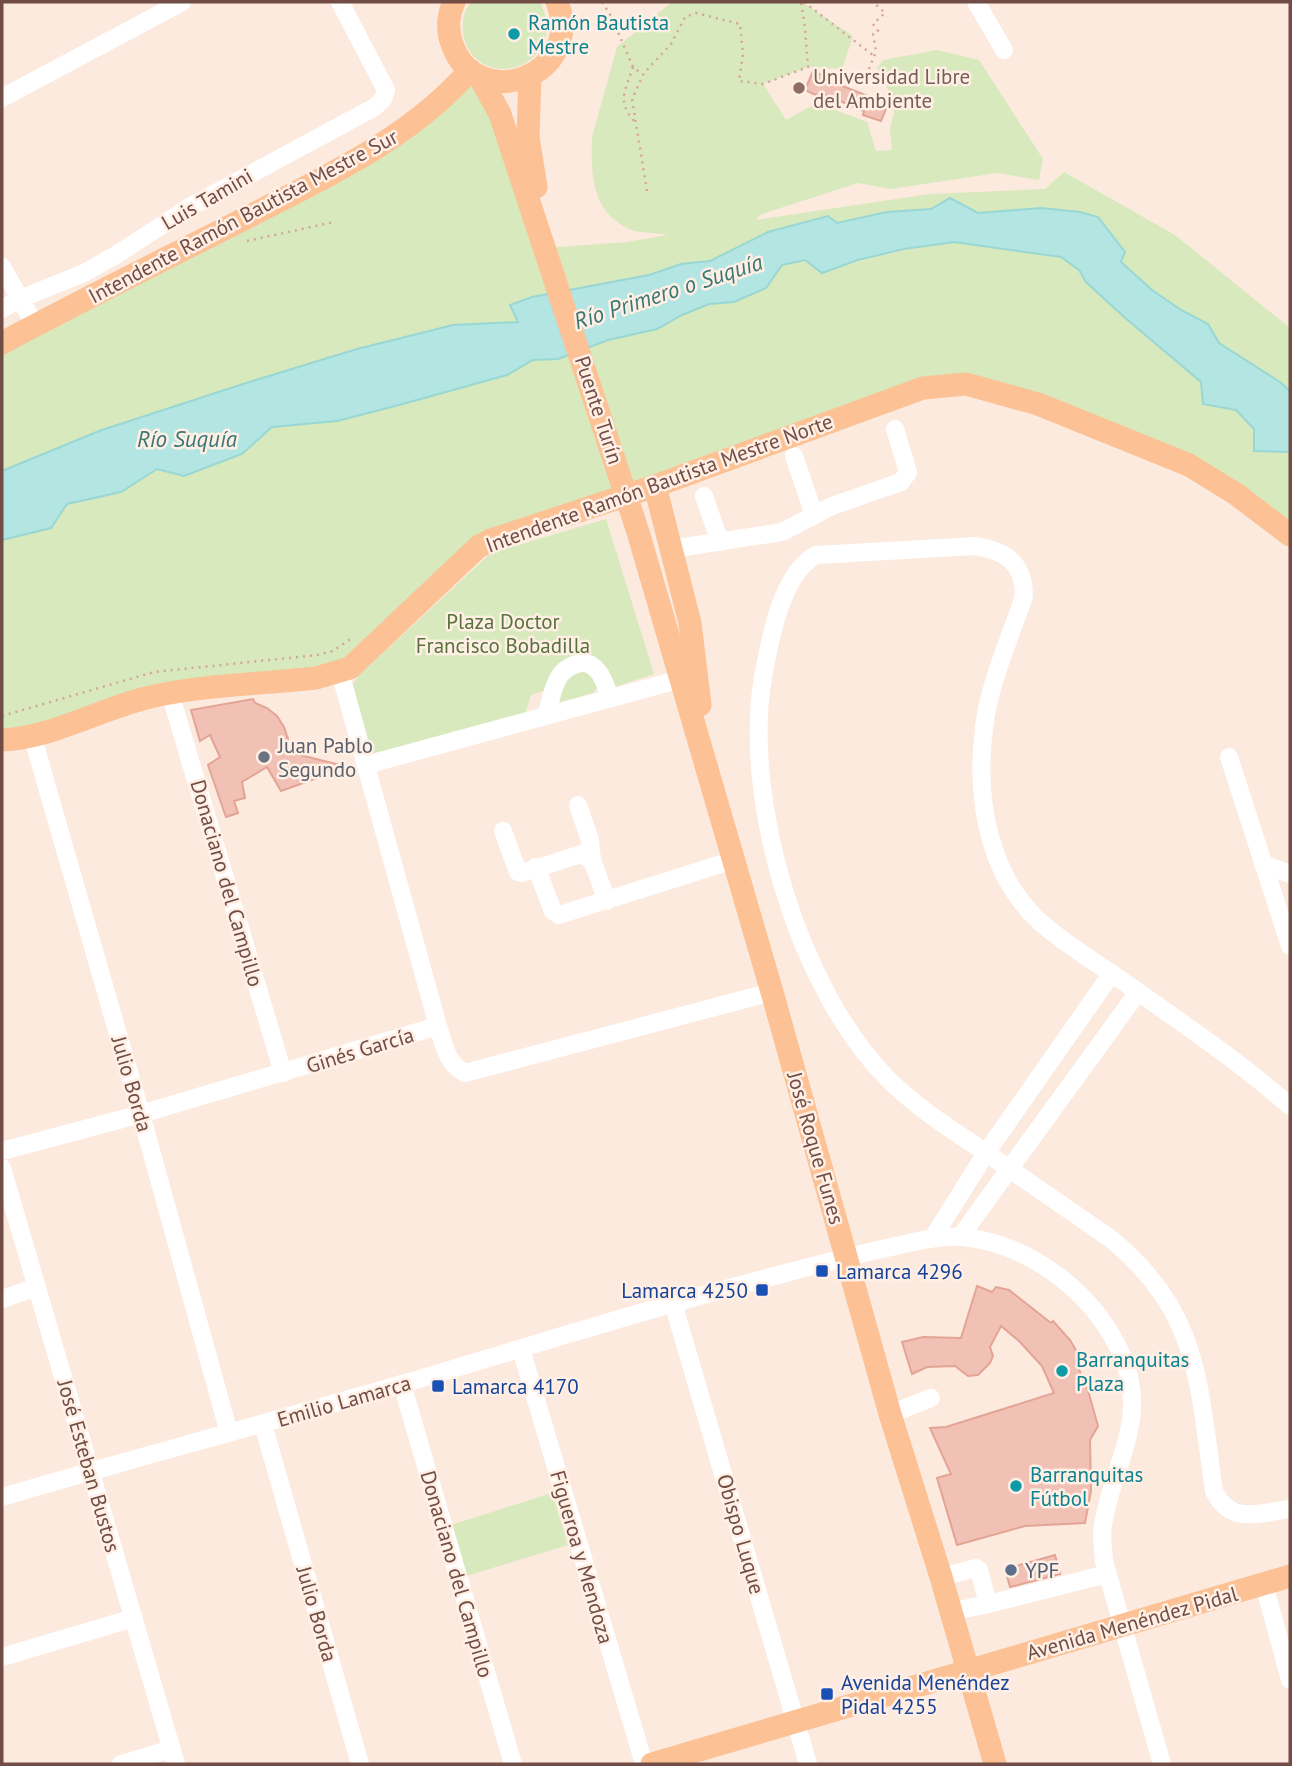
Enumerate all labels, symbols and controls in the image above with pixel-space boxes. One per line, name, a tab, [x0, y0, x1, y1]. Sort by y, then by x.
place label: Ramón Bautista Mestre	[528, 9, 669, 60]
marker: Ramón Bautista Mestre	[506, 26, 522, 42]
place label: Universidad Libre del Ambiente	[813, 63, 970, 114]
marker: Universidad Libre del Ambiente	[791, 80, 807, 96]
street label: Intendente Ramón Bautista Mestre Sur	[84, 123, 402, 309]
street label: Luis Tamini	[157, 162, 257, 236]
water label: Río Primero o Suquía	[570, 247, 766, 335]
street label: Puente Turín	[569, 353, 629, 467]
street label: Intendente Ramón Bautista Mestre Norte	[482, 407, 836, 559]
water label: Río Suquía	[137, 424, 237, 453]
park label: Plaza Doctor Francisco Bobadilla	[416, 608, 590, 659]
place label: Juan Pablo Segundo	[277, 732, 373, 783]
marker: Juan Pablo Segundo	[256, 749, 272, 765]
street label: Donaciano del Campillo	[185, 776, 269, 990]
street label: Ginés García	[303, 1021, 417, 1079]
street label: Julio Borda	[105, 1032, 159, 1135]
street label: José Roque Funes	[781, 1068, 851, 1227]
place label: Lamarca 4296	[836, 1258, 963, 1285]
marker: Lamarca 4296	[814, 1263, 830, 1279]
place label: Lamarca 4250	[621, 1277, 748, 1304]
marker: Lamarca 4250	[754, 1282, 770, 1298]
place label: Barranquitas Plaza	[1076, 1346, 1189, 1397]
marker: Barranquitas Plaza	[1054, 1363, 1070, 1379]
street label: Emilio Lamarca	[274, 1369, 414, 1433]
place label: Lamarca 4170	[452, 1373, 579, 1400]
street label: José Esteban Bustos	[51, 1376, 127, 1555]
marker: Lamarca 4170	[430, 1378, 446, 1394]
place label: Barranquitas Fútbol	[1030, 1461, 1143, 1512]
street label: Donaciano del Campillo	[415, 1467, 499, 1681]
street label: Figueroa y Mendoza	[544, 1467, 620, 1647]
street label: Obispo Luque	[711, 1471, 771, 1597]
marker: Barranquitas Fútbol	[1008, 1478, 1024, 1494]
place label: YPF	[1025, 1557, 1059, 1584]
street label: Julio Borda	[290, 1562, 344, 1665]
marker: YPF	[1003, 1562, 1019, 1578]
street label: Avenida Menéndez Pidal	[1023, 1580, 1241, 1666]
place label: Avenida Menéndez Pidal 4255	[841, 1669, 1010, 1720]
marker: Avenida Menéndez Pidal 4255	[819, 1686, 835, 1702]

